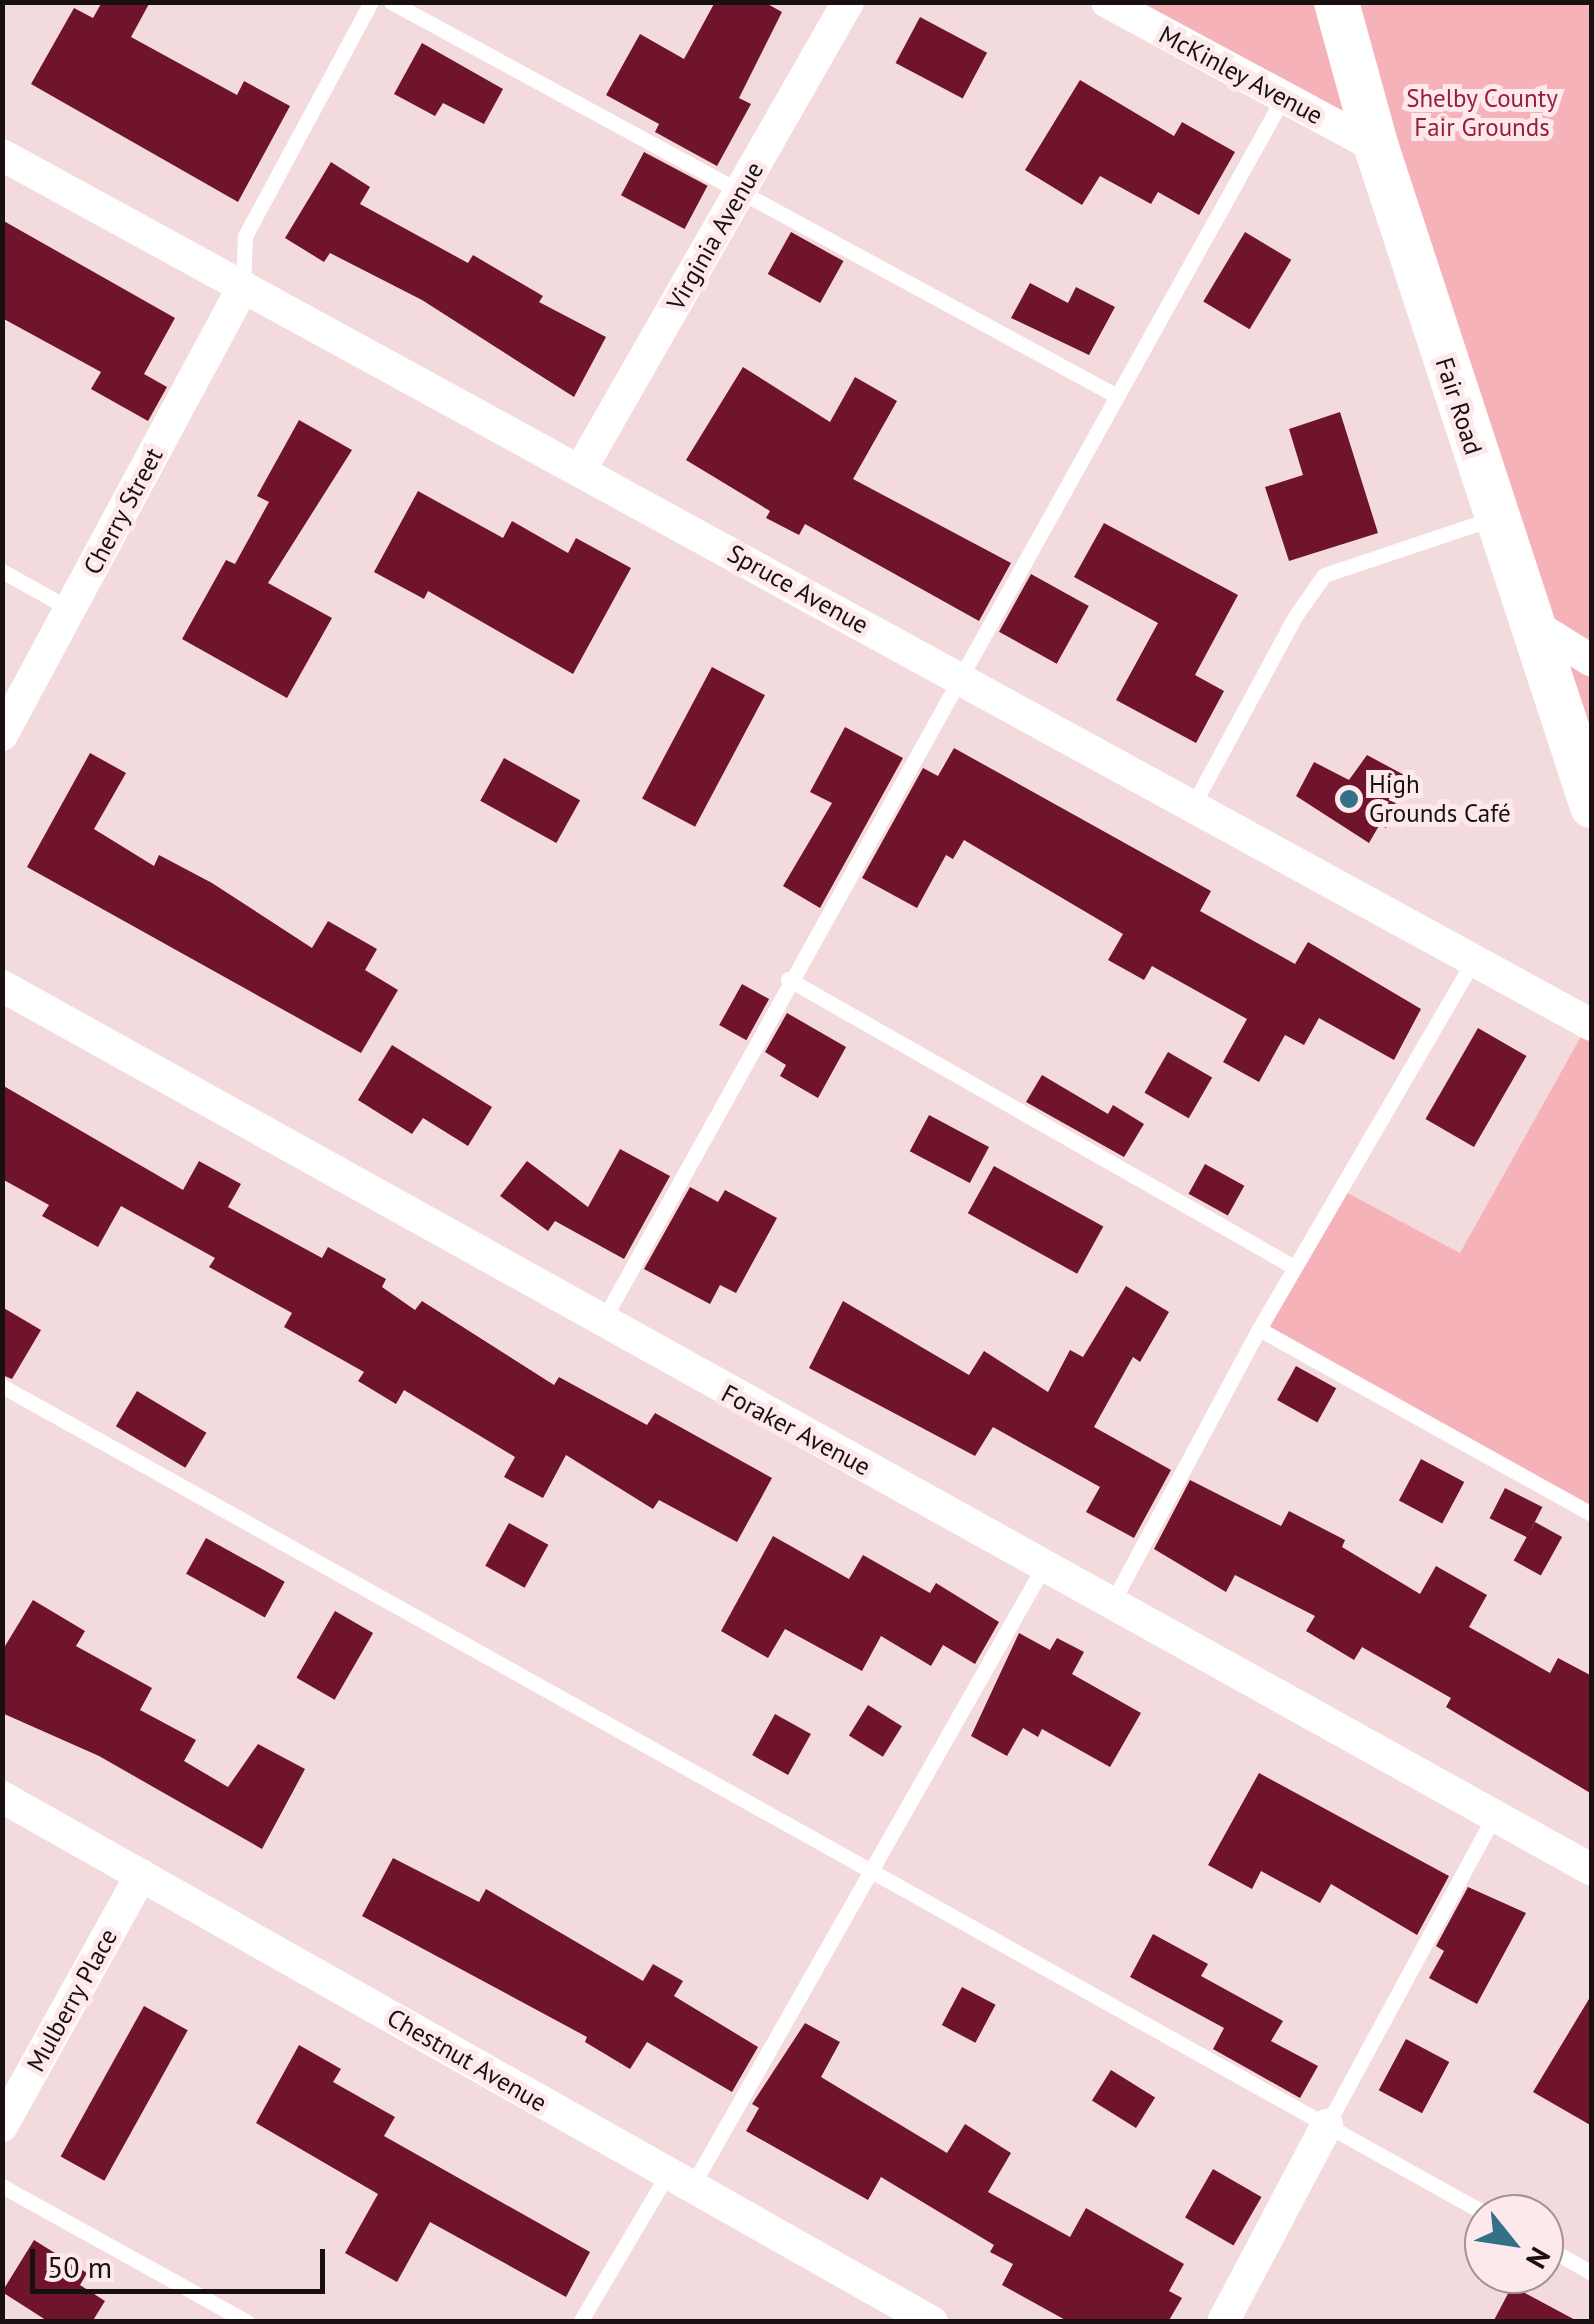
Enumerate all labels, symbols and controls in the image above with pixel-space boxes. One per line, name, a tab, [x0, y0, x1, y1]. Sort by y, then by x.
street label: McKinley Avenue	[1153, 19, 1329, 131]
park label: Shelby County Fair Grounds	[1406, 84, 1558, 143]
street label: Virginia Avenue	[660, 156, 770, 316]
street label: Fair Road	[1429, 354, 1489, 458]
street label: Cherry Street	[77, 442, 169, 580]
street label: Spruce Avenue	[722, 538, 874, 640]
place label: High Grounds Café	[1369, 770, 1511, 829]
marker: High Grounds Café	[1338, 788, 1360, 810]
street label: Foraker Avenue	[716, 1378, 876, 1482]
street label: Mulberry Place	[20, 1923, 124, 2077]
street label: Chestnut Avenue	[382, 2002, 552, 2118]
north arrow	[1464, 2194, 1564, 2294]
scale bar	[35, 2229, 330, 2291]
text: N	[1518, 2241, 1559, 2275]
text: 50 m	[47, 2247, 112, 2286]

